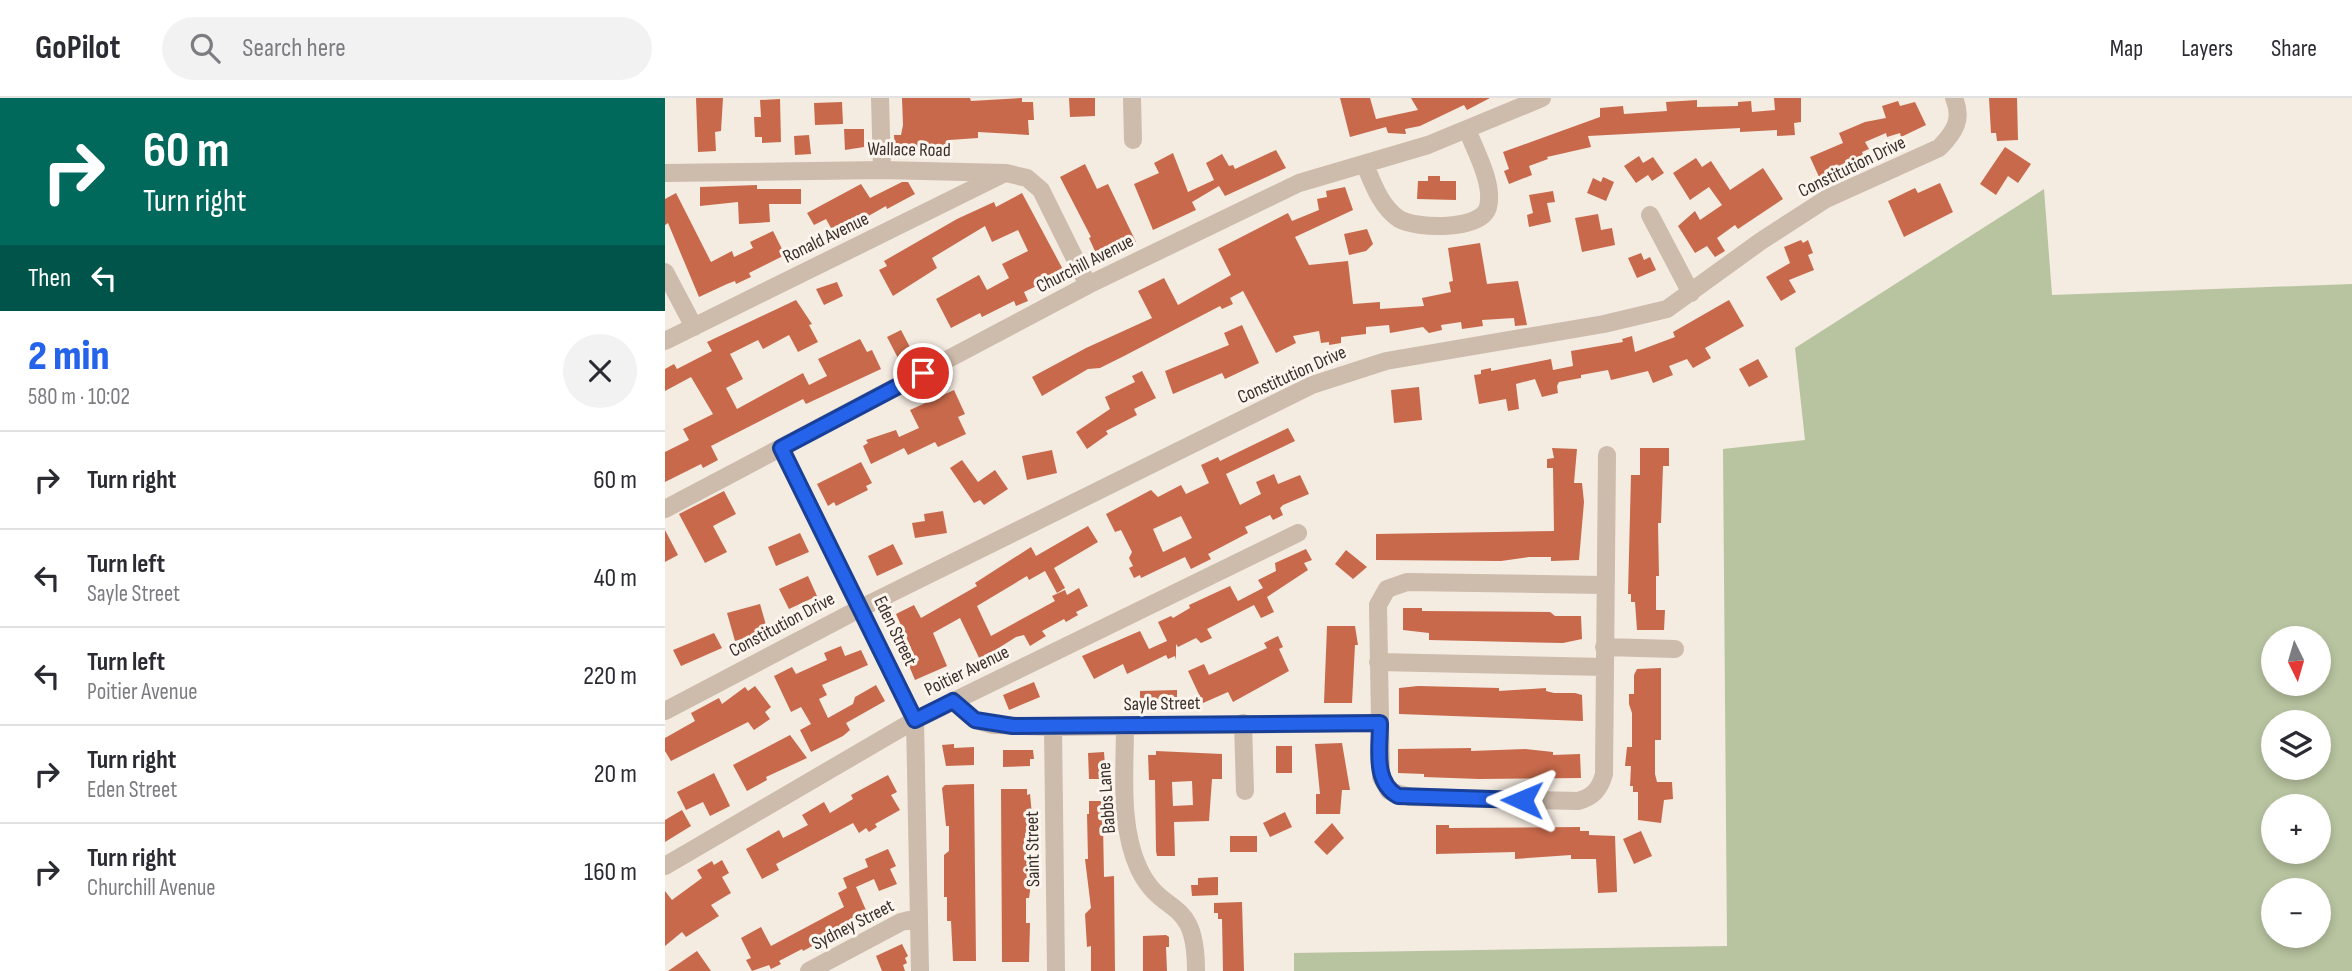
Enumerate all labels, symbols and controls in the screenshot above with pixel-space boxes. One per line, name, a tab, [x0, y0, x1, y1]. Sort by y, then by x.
search box	[162, 17, 652, 80]
text: GoPilot	[35, 28, 120, 68]
icon: search	[186, 29, 224, 67]
text: Search here	[242, 33, 346, 64]
text: Map	[2110, 34, 2143, 63]
text: Layers	[2181, 34, 2233, 63]
text: Share	[2271, 34, 2317, 63]
text: 60 m	[143, 122, 230, 181]
icon: right	[28, 126, 119, 217]
street label: Constitution Drive	[1795, 131, 1909, 203]
street label: Wallace Road	[867, 138, 951, 162]
text: Turn right	[143, 182, 247, 221]
street label: Ronald Avenue	[779, 207, 873, 269]
street label: Churchill Avenue	[1032, 230, 1138, 298]
icon: left	[85, 259, 123, 297]
text: Then	[28, 263, 71, 294]
text: 2 min	[28, 331, 109, 382]
button: close	[563, 334, 637, 408]
street label: Constitution Drive	[1234, 341, 1350, 409]
pin	[893, 343, 953, 403]
icon: arrive	[904, 354, 942, 392]
text: 580 m · 10:02	[28, 383, 130, 411]
icon: right	[28, 461, 66, 499]
text: Turn right	[87, 465, 176, 496]
text: 60 m	[593, 465, 637, 496]
text: Turn left	[87, 549, 165, 580]
icon: left	[28, 559, 66, 597]
text: 40 m	[594, 563, 637, 594]
text: Sayle Street	[87, 580, 180, 608]
street label: Constitution Drive	[725, 587, 839, 663]
street label: Eden Street	[868, 592, 922, 670]
north arrow	[2261, 626, 2331, 696]
map controls	[2261, 626, 2331, 948]
street label: Poitier Avenue	[921, 641, 1013, 701]
text: Turn left	[87, 647, 165, 678]
icon: left	[28, 657, 66, 695]
text: 220 m	[583, 661, 637, 692]
text: Poitier Avenue	[87, 678, 198, 706]
street label: Sayle Street	[1123, 692, 1201, 716]
button: layers	[2261, 710, 2331, 780]
text: Turn right	[87, 745, 176, 776]
icon: right	[28, 755, 66, 793]
text: 20 m	[594, 759, 637, 790]
street label: Babbs Lane	[1093, 762, 1121, 834]
position arrow	[1485, 763, 1559, 837]
text: Eden Street	[87, 776, 177, 804]
button: +	[2261, 794, 2331, 864]
street label: Saint Street	[1021, 811, 1045, 887]
text: Turn right	[87, 843, 176, 874]
icon: right	[28, 853, 66, 891]
text: 160 m	[584, 857, 637, 888]
text: Churchill Avenue	[87, 874, 216, 902]
button: −	[2261, 878, 2331, 948]
street label: Sydney Street	[808, 894, 898, 956]

